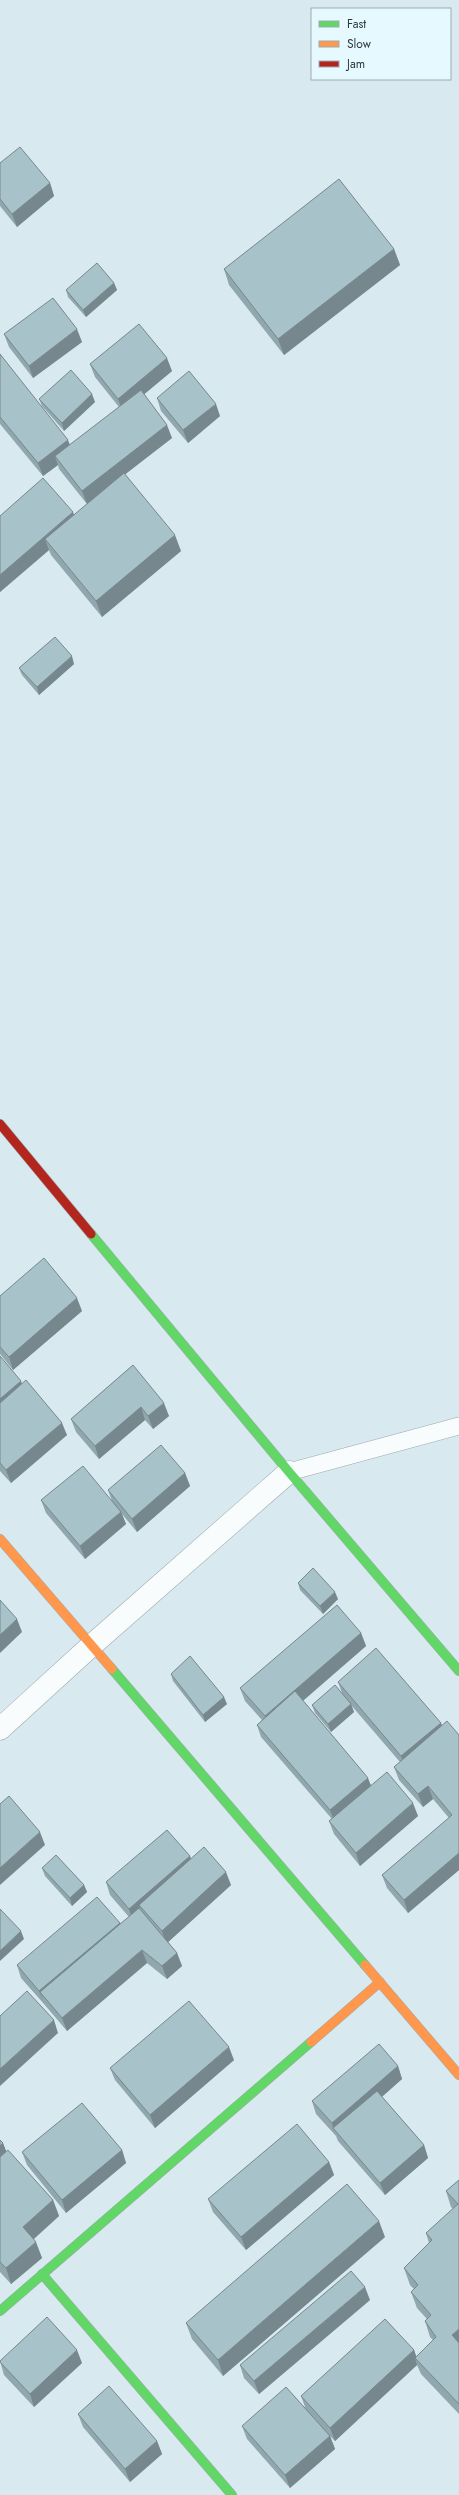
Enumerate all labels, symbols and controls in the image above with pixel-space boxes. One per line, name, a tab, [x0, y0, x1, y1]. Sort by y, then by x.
legend	[311, 8, 451, 80]
text: Fast	[347, 15, 366, 33]
text: Slow	[347, 35, 372, 53]
text: Jam	[345, 55, 365, 73]

